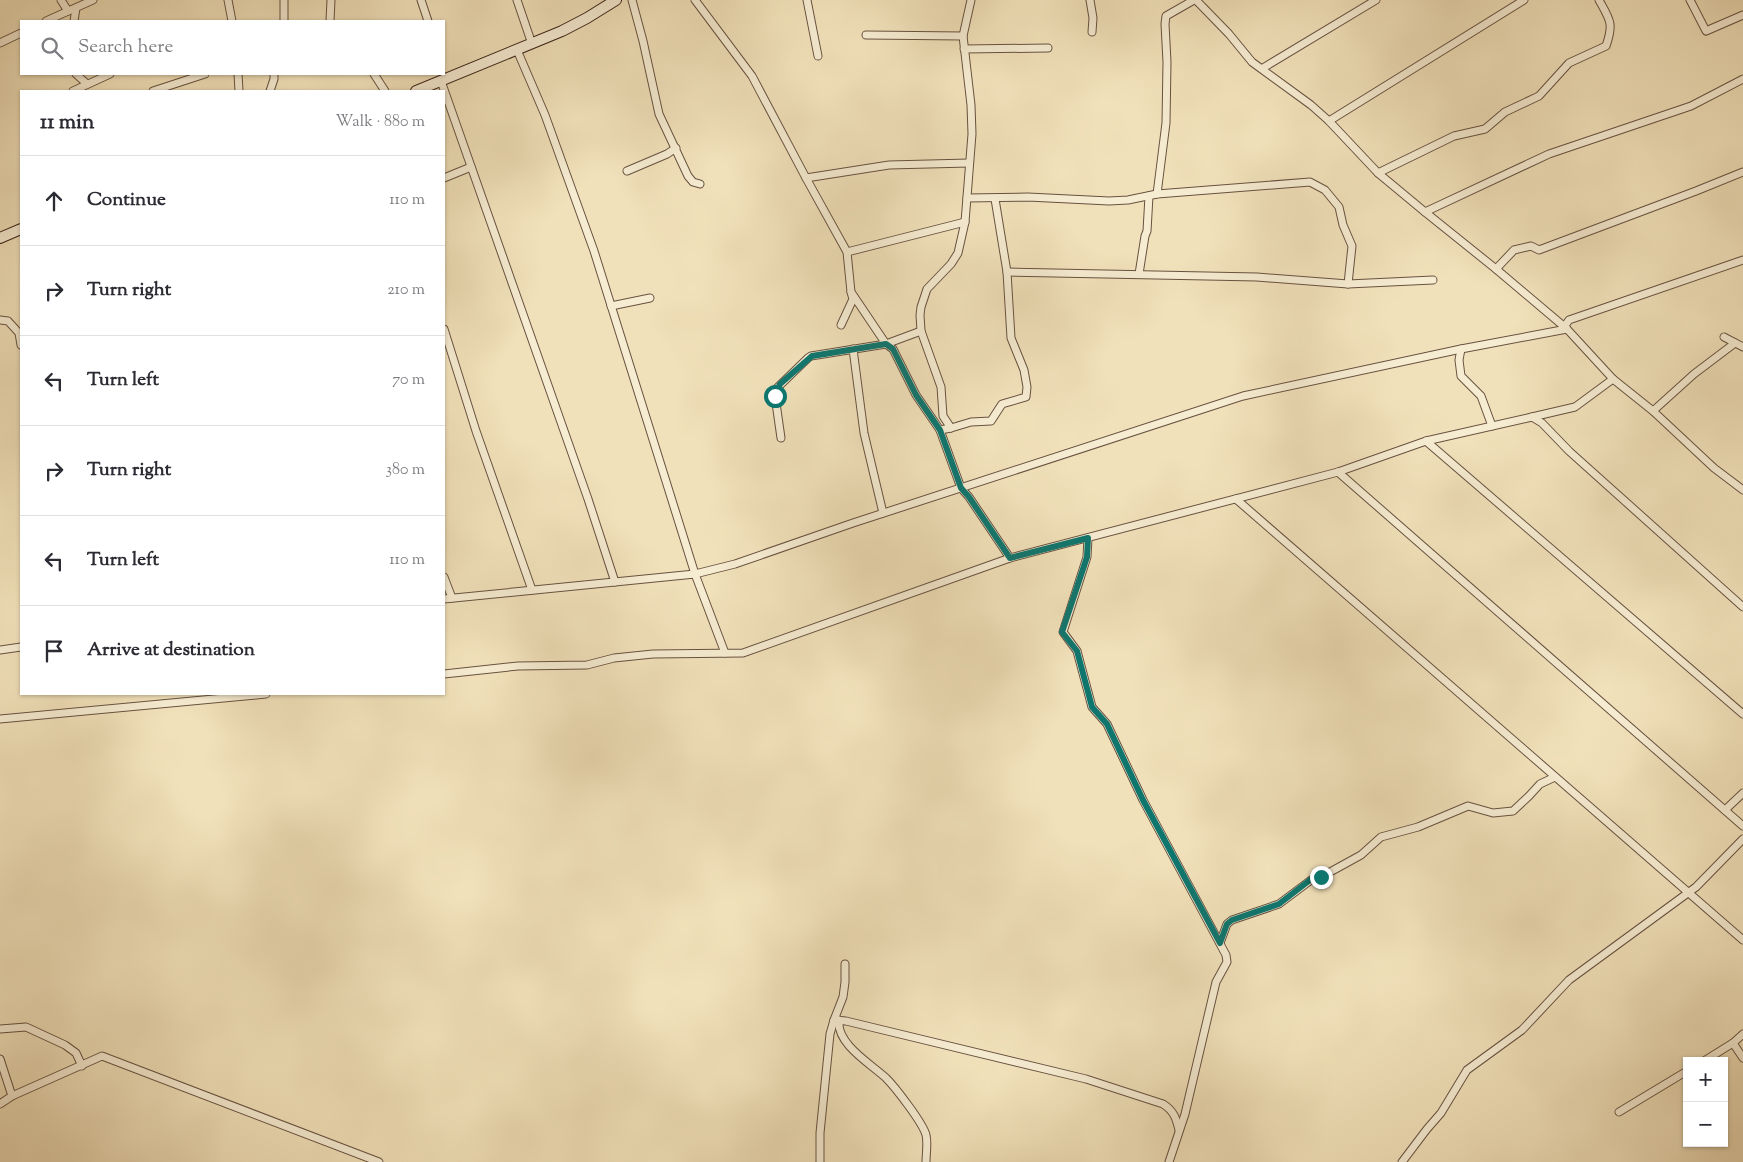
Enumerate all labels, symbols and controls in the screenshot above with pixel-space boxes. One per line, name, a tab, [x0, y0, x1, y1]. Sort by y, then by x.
search box	[20, 20, 445, 75]
icon: search	[38, 34, 66, 62]
text: Search here	[78, 34, 173, 61]
text: 11 min	[40, 108, 95, 138]
text: Walk · 880 m	[335, 111, 425, 134]
icon: ahead	[40, 187, 68, 215]
text: Continue	[87, 187, 166, 214]
text: 110 m	[389, 189, 425, 212]
icon: right	[40, 277, 68, 305]
text: Turn right	[87, 277, 171, 304]
text: 210 m	[387, 279, 425, 302]
icon: left	[40, 367, 68, 395]
text: Turn left	[87, 367, 159, 394]
text: 70 m	[392, 369, 425, 392]
route start	[764, 385, 787, 408]
icon: right	[40, 457, 68, 485]
text: Turn right	[87, 457, 171, 484]
text: 380 m	[385, 459, 425, 482]
icon: left	[40, 547, 68, 575]
text: Turn left	[87, 547, 159, 574]
text: 110 m	[389, 549, 425, 572]
icon: arrive	[40, 637, 68, 665]
text: Arrive at destination	[87, 637, 255, 664]
route end	[1310, 866, 1333, 889]
map controls	[1683, 1057, 1728, 1147]
button: +	[1683, 1057, 1728, 1102]
button: −	[1683, 1102, 1728, 1147]

